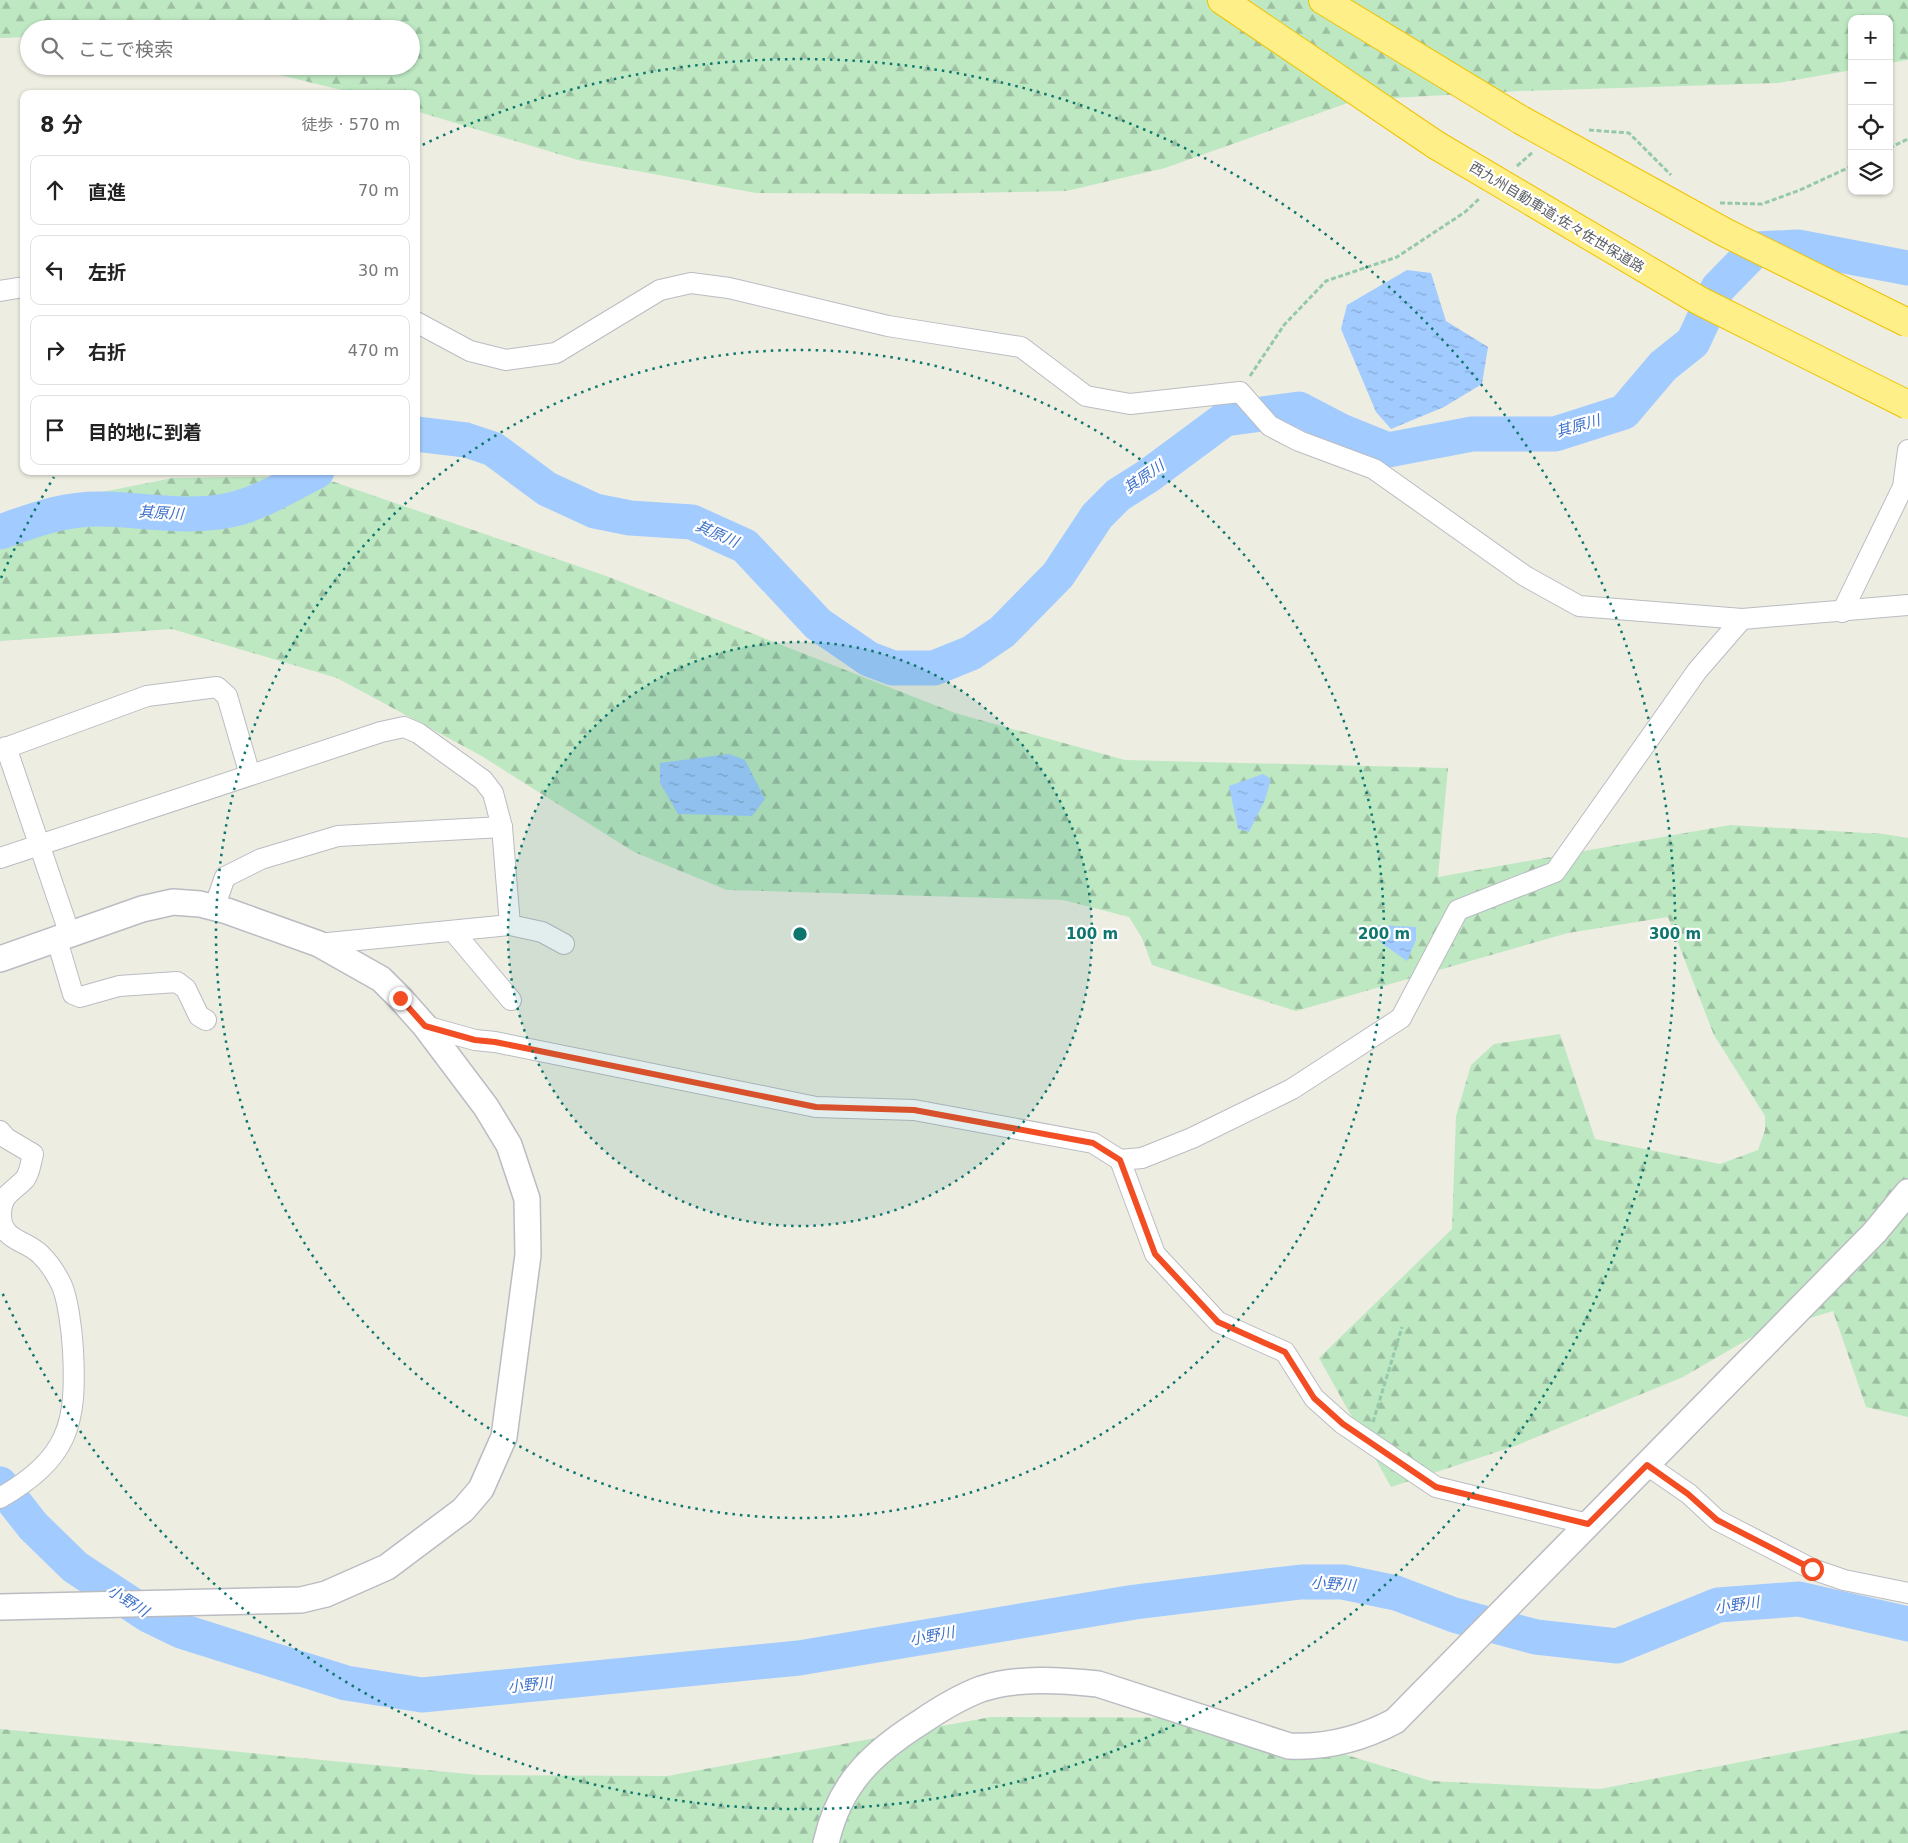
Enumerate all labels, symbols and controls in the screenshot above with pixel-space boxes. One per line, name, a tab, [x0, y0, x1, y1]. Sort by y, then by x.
map controls	[1848, 15, 1893, 195]
button: +	[1848, 15, 1893, 60]
search box	[20, 20, 420, 75]
icon: search	[38, 34, 66, 62]
text: ここで検索	[78, 38, 173, 60]
button: −	[1848, 60, 1893, 105]
button: locate	[1848, 105, 1893, 150]
text: 8 分	[40, 113, 83, 137]
text: 徒歩 · 570 m	[302, 115, 400, 134]
button: layers	[1848, 150, 1893, 195]
street label: 西九州自動車道;佐々佐世保道路	[1467, 158, 1647, 276]
icon: ahead	[41, 176, 69, 204]
text: 直進	[88, 181, 126, 203]
text: 70 m	[358, 181, 399, 200]
icon: left	[41, 256, 69, 284]
text: 左折	[88, 261, 126, 283]
text: 30 m	[358, 261, 399, 280]
icon: right	[41, 336, 69, 364]
text: 右折	[88, 341, 126, 363]
text: 470 m	[348, 341, 399, 360]
water label: 其原川	[1554, 411, 1604, 441]
icon: arrive	[41, 416, 69, 444]
text: 目的地に到着	[88, 421, 202, 443]
water label: 其原川	[1120, 456, 1169, 497]
water label: 其原川	[138, 503, 186, 523]
water label: 其原川	[693, 517, 743, 552]
centre of rings	[791, 925, 809, 943]
text: 100 m	[1066, 925, 1118, 943]
text: 200 m	[1358, 925, 1410, 943]
text: 300 m	[1649, 925, 1701, 943]
route end	[389, 987, 412, 1010]
route start	[1801, 1558, 1824, 1581]
water label: 小野川	[1310, 1573, 1358, 1595]
water label: 小野川	[104, 1581, 154, 1622]
water label: 小野川	[1713, 1593, 1763, 1617]
water label: 小野川	[908, 1623, 958, 1649]
water label: 小野川	[507, 1673, 555, 1696]

